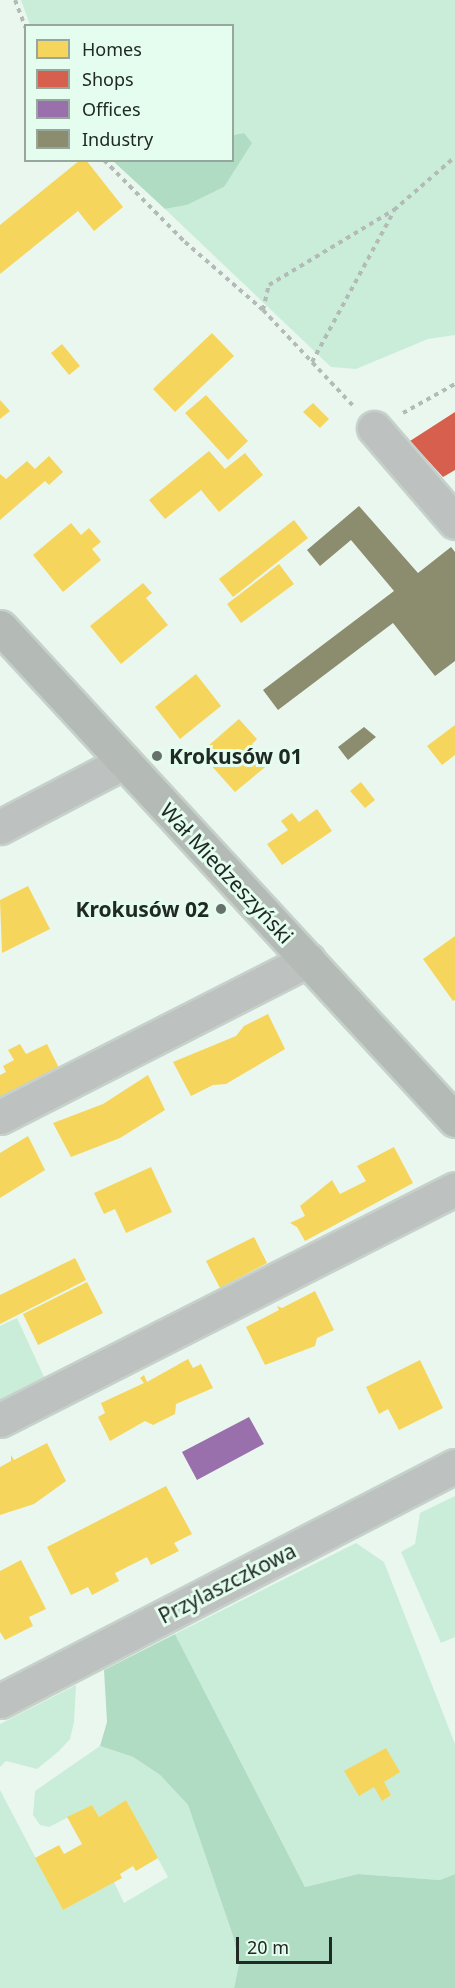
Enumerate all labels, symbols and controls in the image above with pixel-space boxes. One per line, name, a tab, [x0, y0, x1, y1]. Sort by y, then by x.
legend	[24, 24, 234, 162]
text: Homes	[82, 37, 142, 61]
text: Shops	[82, 67, 134, 91]
text: Offices	[82, 97, 141, 121]
text: Industry	[82, 127, 153, 151]
place label: Krokusów 01	[169, 743, 302, 769]
marker: Krokusów 01	[150, 749, 164, 763]
street label: Wał Miedzeszyński	[155, 797, 299, 949]
place label: Krokusów 02	[76, 896, 209, 922]
marker: Krokusów 02	[214, 902, 228, 916]
street label: Przylaszczkowa	[154, 1538, 300, 1628]
scale bar	[239, 1925, 335, 1963]
text: 20 m	[247, 1935, 289, 1959]

